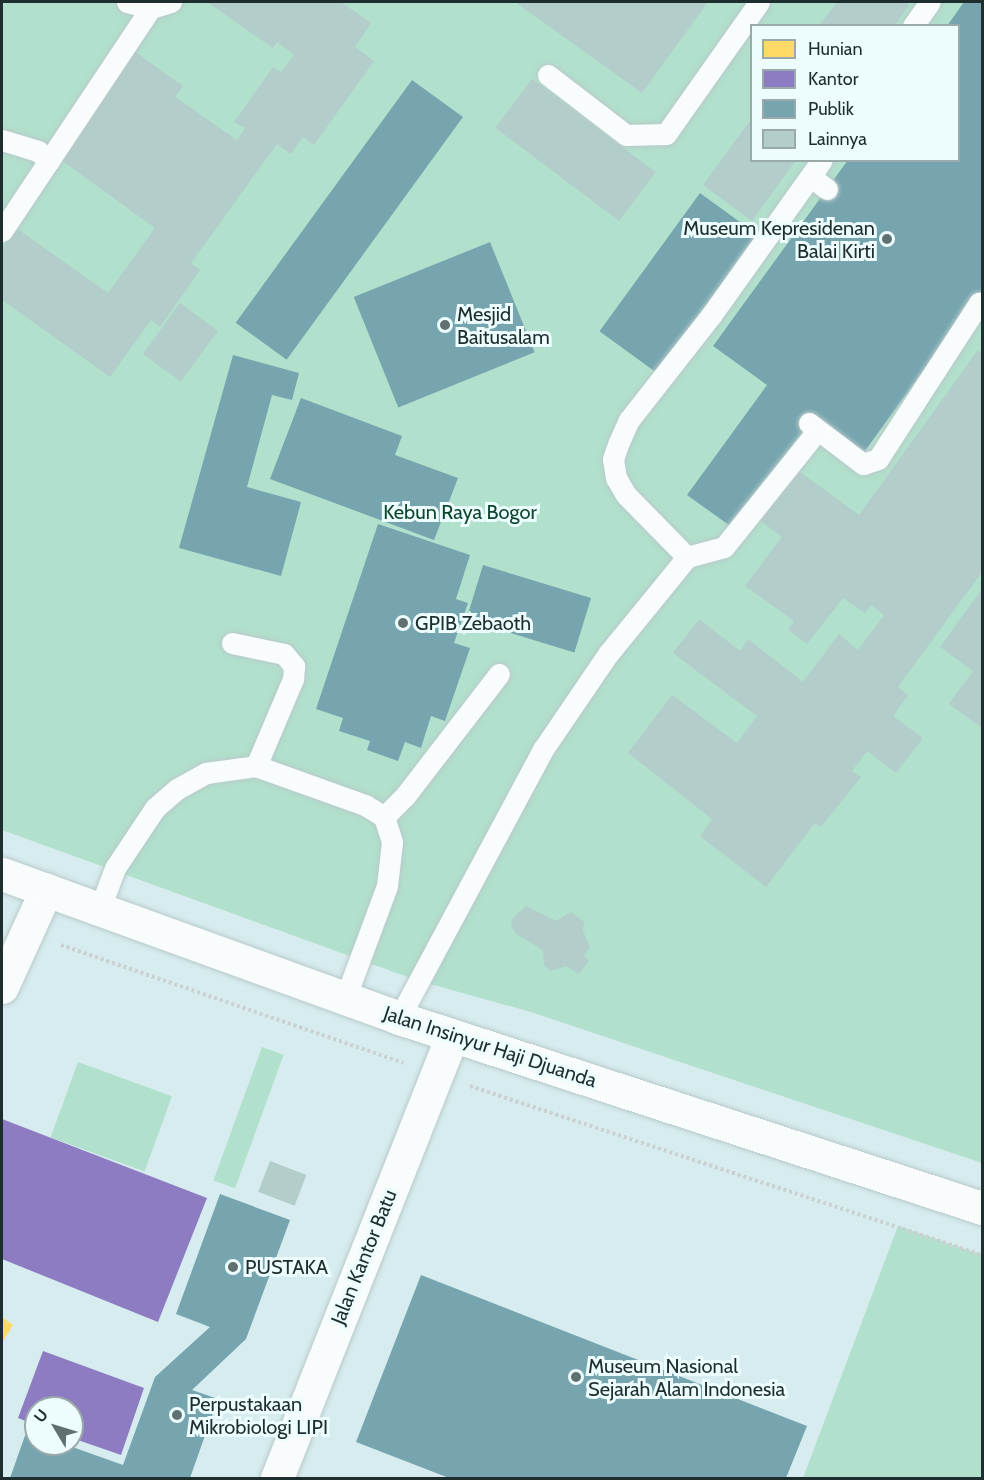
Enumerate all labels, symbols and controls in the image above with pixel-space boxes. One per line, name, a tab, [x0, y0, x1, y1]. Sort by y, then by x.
legend	[750, 24, 960, 162]
text: Hunian	[808, 38, 863, 60]
text: Kantor	[808, 68, 858, 90]
text: Publik	[808, 98, 854, 120]
text: Lainnya	[808, 128, 867, 150]
place label: Museum Kepresidenan Balai Kirti	[683, 216, 875, 263]
marker: Museum Kepresidenan Balai Kirti	[880, 232, 894, 246]
place label: Mesjid Baitusalam	[457, 302, 550, 349]
marker: Mesjid Baitusalam	[438, 318, 452, 332]
park label: Kebun Raya Bogor	[383, 500, 537, 524]
place label: GPIB Zebaoth	[415, 611, 531, 635]
marker: GPIB Zebaoth	[396, 616, 410, 630]
street label: Jalan Insinyur Haji Djuanda	[380, 1001, 600, 1093]
street label: Jalan Kantor Batu	[326, 1186, 402, 1328]
place label: PUSTAKA	[245, 1255, 328, 1279]
marker: PUSTAKA	[226, 1260, 240, 1274]
place label: Museum Nasional Sejarah Alam Indonesia	[588, 1354, 785, 1401]
marker: Museum Nasional Sejarah Alam Indonesia	[569, 1370, 583, 1384]
place label: Perpustakaan Mikrobiologi LIPI	[189, 1392, 328, 1439]
north arrow	[24, 1396, 84, 1456]
text: U	[30, 1405, 52, 1426]
marker: Perpustakaan Mikrobiologi LIPI	[170, 1408, 184, 1422]

